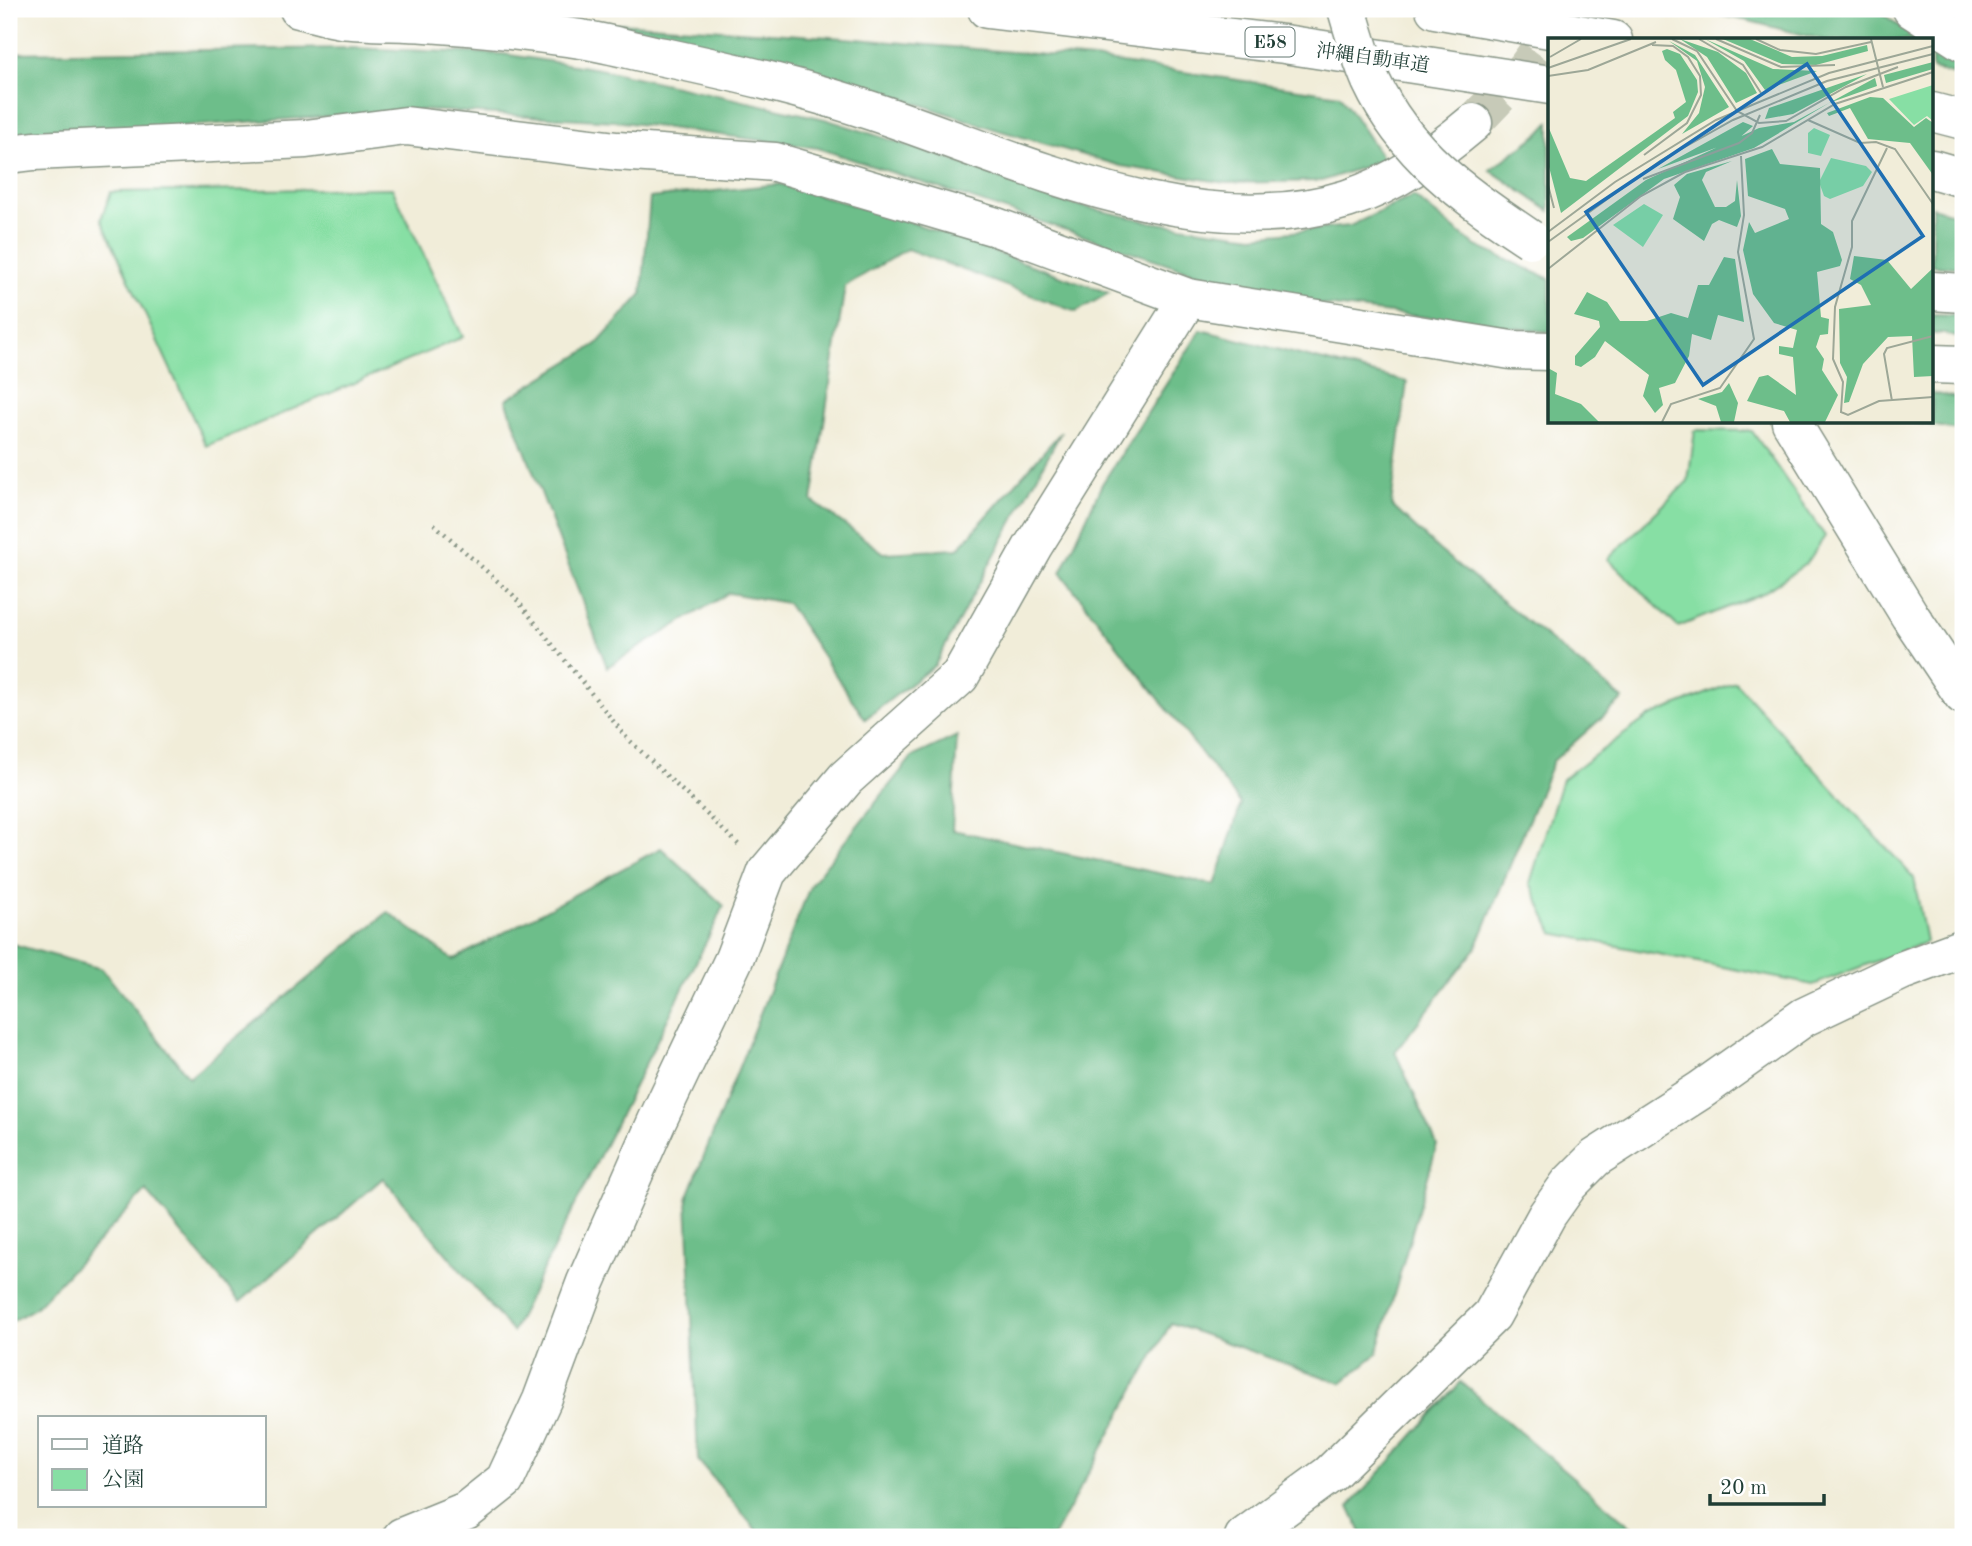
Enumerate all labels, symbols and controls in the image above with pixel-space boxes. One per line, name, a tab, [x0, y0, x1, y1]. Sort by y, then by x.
road number: E58	[1246, 28, 1294, 56]
inset map	[1548, 38, 1934, 424]
street label: 沖縄自動車道	[1315, 39, 1431, 77]
legend	[38, 1416, 266, 1508]
text: 道路	[102, 1434, 144, 1457]
scale bar	[1710, 1462, 1823, 1506]
text: 公園	[102, 1468, 144, 1491]
text: 20 m	[1720, 1478, 1767, 1499]

